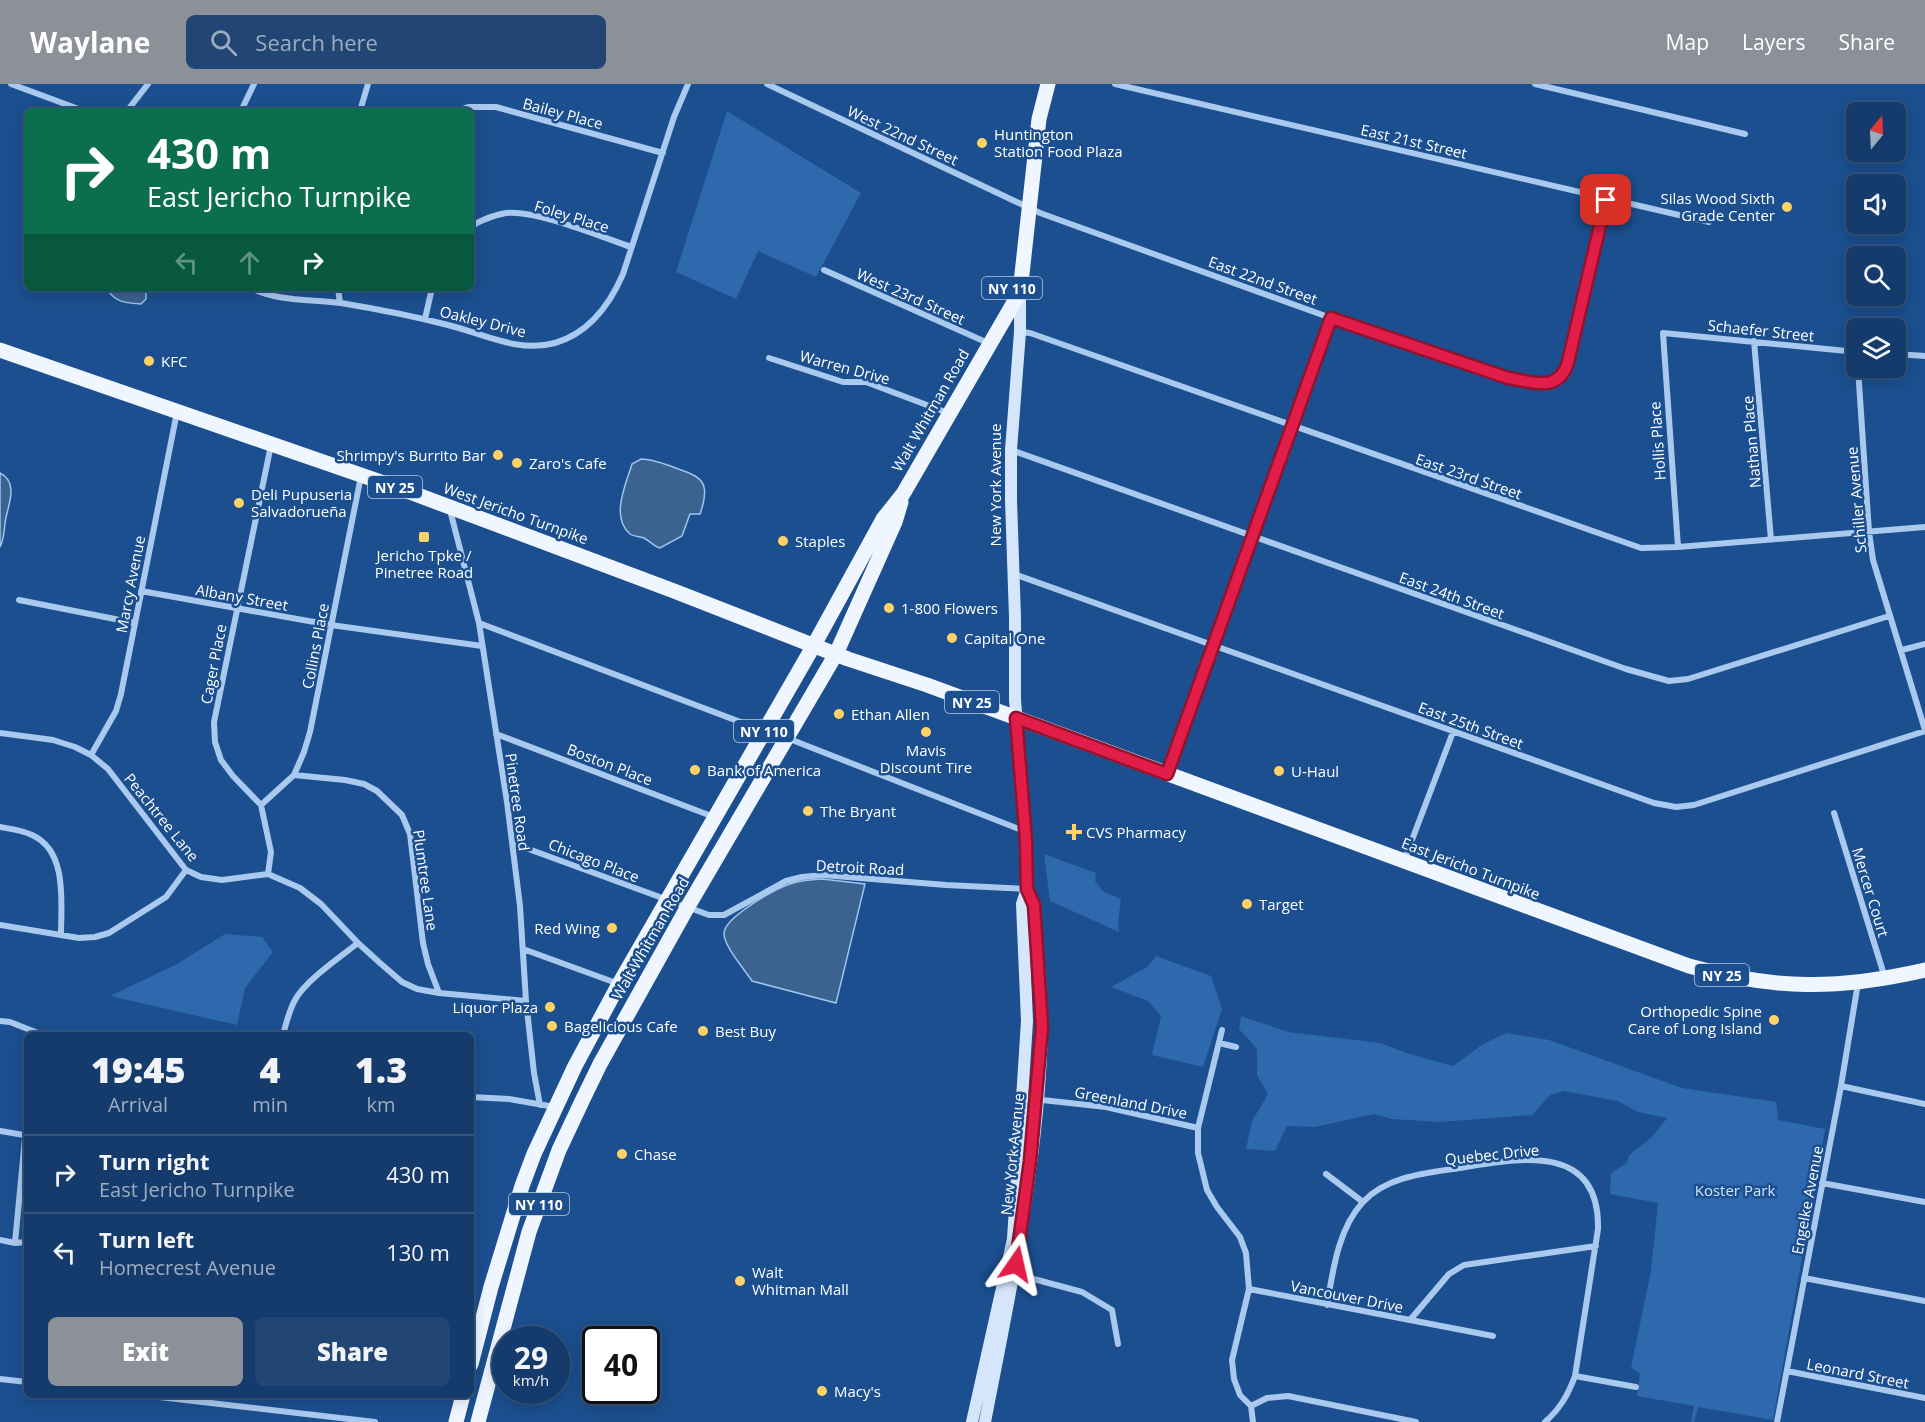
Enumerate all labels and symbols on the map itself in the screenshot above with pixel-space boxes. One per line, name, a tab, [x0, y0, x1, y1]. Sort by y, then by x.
street label: Bailey Place	[521, 93, 605, 133]
street label: West 22nd Street	[844, 101, 962, 169]
north arrow	[1846, 102, 1906, 162]
street label: East 21st Street	[1359, 119, 1469, 163]
place label: Huntington Station Food Plaza	[994, 124, 1123, 161]
marker: Huntington Station Food Plaza	[975, 136, 989, 150]
pin	[1580, 174, 1631, 225]
place label: Silas Wood Sixth Grade Center	[1660, 188, 1775, 225]
street label: Foley Place	[532, 195, 612, 237]
marker: Silas Wood Sixth Grade Center	[1780, 200, 1794, 214]
street label: East 22nd Street	[1206, 251, 1320, 309]
street label: West 23rd Street	[854, 263, 968, 329]
road number: NY 110	[982, 277, 1042, 299]
street label: Oakley Drive	[438, 301, 528, 341]
street label: Schaefer Street	[1707, 314, 1815, 346]
street label: Warren Drive	[798, 345, 892, 389]
street label: Walt Whitman Road	[887, 345, 973, 475]
place label: KFC	[161, 351, 187, 371]
marker: KFC	[142, 354, 156, 368]
street label: Nathan Place	[1737, 395, 1765, 489]
street label: Hollis Place	[1644, 401, 1670, 481]
street label: New York Avenue	[985, 424, 1005, 546]
place label: Shrimpy's Burrito Bar	[336, 445, 486, 465]
street label: Schiller Avenue	[1841, 446, 1871, 554]
marker: Shrimpy's Burrito Bar	[491, 448, 505, 462]
street label: East 23rd Street	[1413, 448, 1525, 504]
place label: Zaro's Cafe	[529, 453, 607, 473]
marker: Zaro's Cafe	[510, 456, 524, 470]
road number: NY 25	[368, 476, 422, 498]
street label: West Jericho Turnpike	[441, 478, 591, 548]
place label: Deli Pupuseria Salvadorueña	[251, 484, 352, 521]
marker: Deli Pupuseria Salvadorueña	[232, 496, 246, 510]
marker: Jericho Tpke / Pinetree Road	[417, 530, 431, 544]
place label: Staples	[795, 531, 845, 551]
street label: Marcy Avenue	[111, 534, 149, 634]
marker: Staples	[776, 534, 790, 548]
place label: Jericho Tpke / Pinetree Road	[375, 545, 473, 582]
street label: East 24th Street	[1397, 567, 1507, 623]
street label: Albany Street	[194, 579, 290, 615]
place label: 1-800 Flowers	[901, 598, 998, 618]
street label: Collins Place	[297, 601, 333, 691]
marker: 1-800 Flowers	[882, 601, 896, 615]
street label: Cager Place	[195, 622, 231, 706]
place label: Capital One	[964, 628, 1045, 648]
marker: Capital One	[945, 631, 959, 645]
road number: NY 25	[945, 691, 999, 713]
street label: East 25th Street	[1416, 697, 1526, 753]
place label: Ethan Allen	[851, 704, 930, 724]
marker: Ethan Allen	[832, 707, 846, 721]
road number: NY 110	[734, 720, 794, 742]
marker: Mavis Discount Tire	[919, 725, 933, 739]
street label: Boston Place	[564, 739, 656, 789]
place label: Mavis Discount Tire	[880, 740, 972, 777]
street label: Pinetree Road	[501, 752, 535, 852]
place label: Bank of America	[707, 760, 821, 780]
place label: U-Haul	[1291, 761, 1339, 781]
marker: Bank of America	[688, 763, 702, 777]
marker: U-Haul	[1272, 764, 1286, 778]
street label: Peachtree Lane	[120, 769, 204, 865]
place label: The Bryant	[820, 801, 896, 821]
marker: The Bryant	[801, 804, 815, 818]
place label: CVS Pharmacy	[1086, 822, 1187, 842]
marker: CVS Pharmacy	[1067, 825, 1081, 839]
street label: Plumtree Lane	[409, 828, 443, 932]
street label: East Jericho Turnpike	[1399, 832, 1543, 904]
street label: Chicago Place	[546, 834, 642, 886]
street label: Mercer Court	[1848, 845, 1894, 939]
street label: Detroit Road	[815, 855, 905, 879]
street label: Walt Whitman Road	[607, 873, 693, 1003]
place label: Target	[1259, 894, 1304, 914]
marker: Target	[1240, 897, 1254, 911]
place label: Red Wing	[534, 918, 600, 938]
marker: Red Wing	[605, 921, 619, 935]
road number: NY 25	[1695, 964, 1749, 986]
place label: Liquor Plaza	[452, 997, 538, 1017]
marker: Liquor Plaza	[543, 1000, 557, 1014]
place label: Orthopedic Spine Care of Long Island	[1628, 1001, 1762, 1038]
marker: Orthopedic Spine Care of Long Island	[1767, 1013, 1781, 1027]
place label: Bagelicious Cafe	[564, 1016, 678, 1036]
marker: Bagelicious Cafe	[545, 1019, 559, 1033]
place label: Best Buy	[715, 1021, 776, 1041]
marker: Best Buy	[696, 1024, 710, 1038]
street label: Greenland Drive	[1073, 1081, 1189, 1123]
street label: New York Avenue	[996, 1092, 1028, 1216]
street label: Quebec Drive	[1444, 1139, 1540, 1169]
place label: Chase	[634, 1144, 677, 1164]
street label: Engelke Avenue	[1787, 1144, 1827, 1256]
marker: Chase	[615, 1147, 629, 1161]
park label: Koster Park	[1695, 1180, 1775, 1200]
road number: NY 110	[509, 1193, 569, 1215]
position arrow	[984, 1232, 1048, 1296]
place label: Walt Whitman Mall	[752, 1262, 849, 1299]
marker: Walt Whitman Mall	[733, 1274, 747, 1288]
street label: Vancouver Drive	[1289, 1275, 1405, 1317]
speed limit sign: 40	[582, 1326, 660, 1404]
street label: Leonard Street	[1805, 1353, 1911, 1393]
place label: Macy's	[834, 1381, 881, 1401]
marker: Macy's	[815, 1384, 829, 1398]

